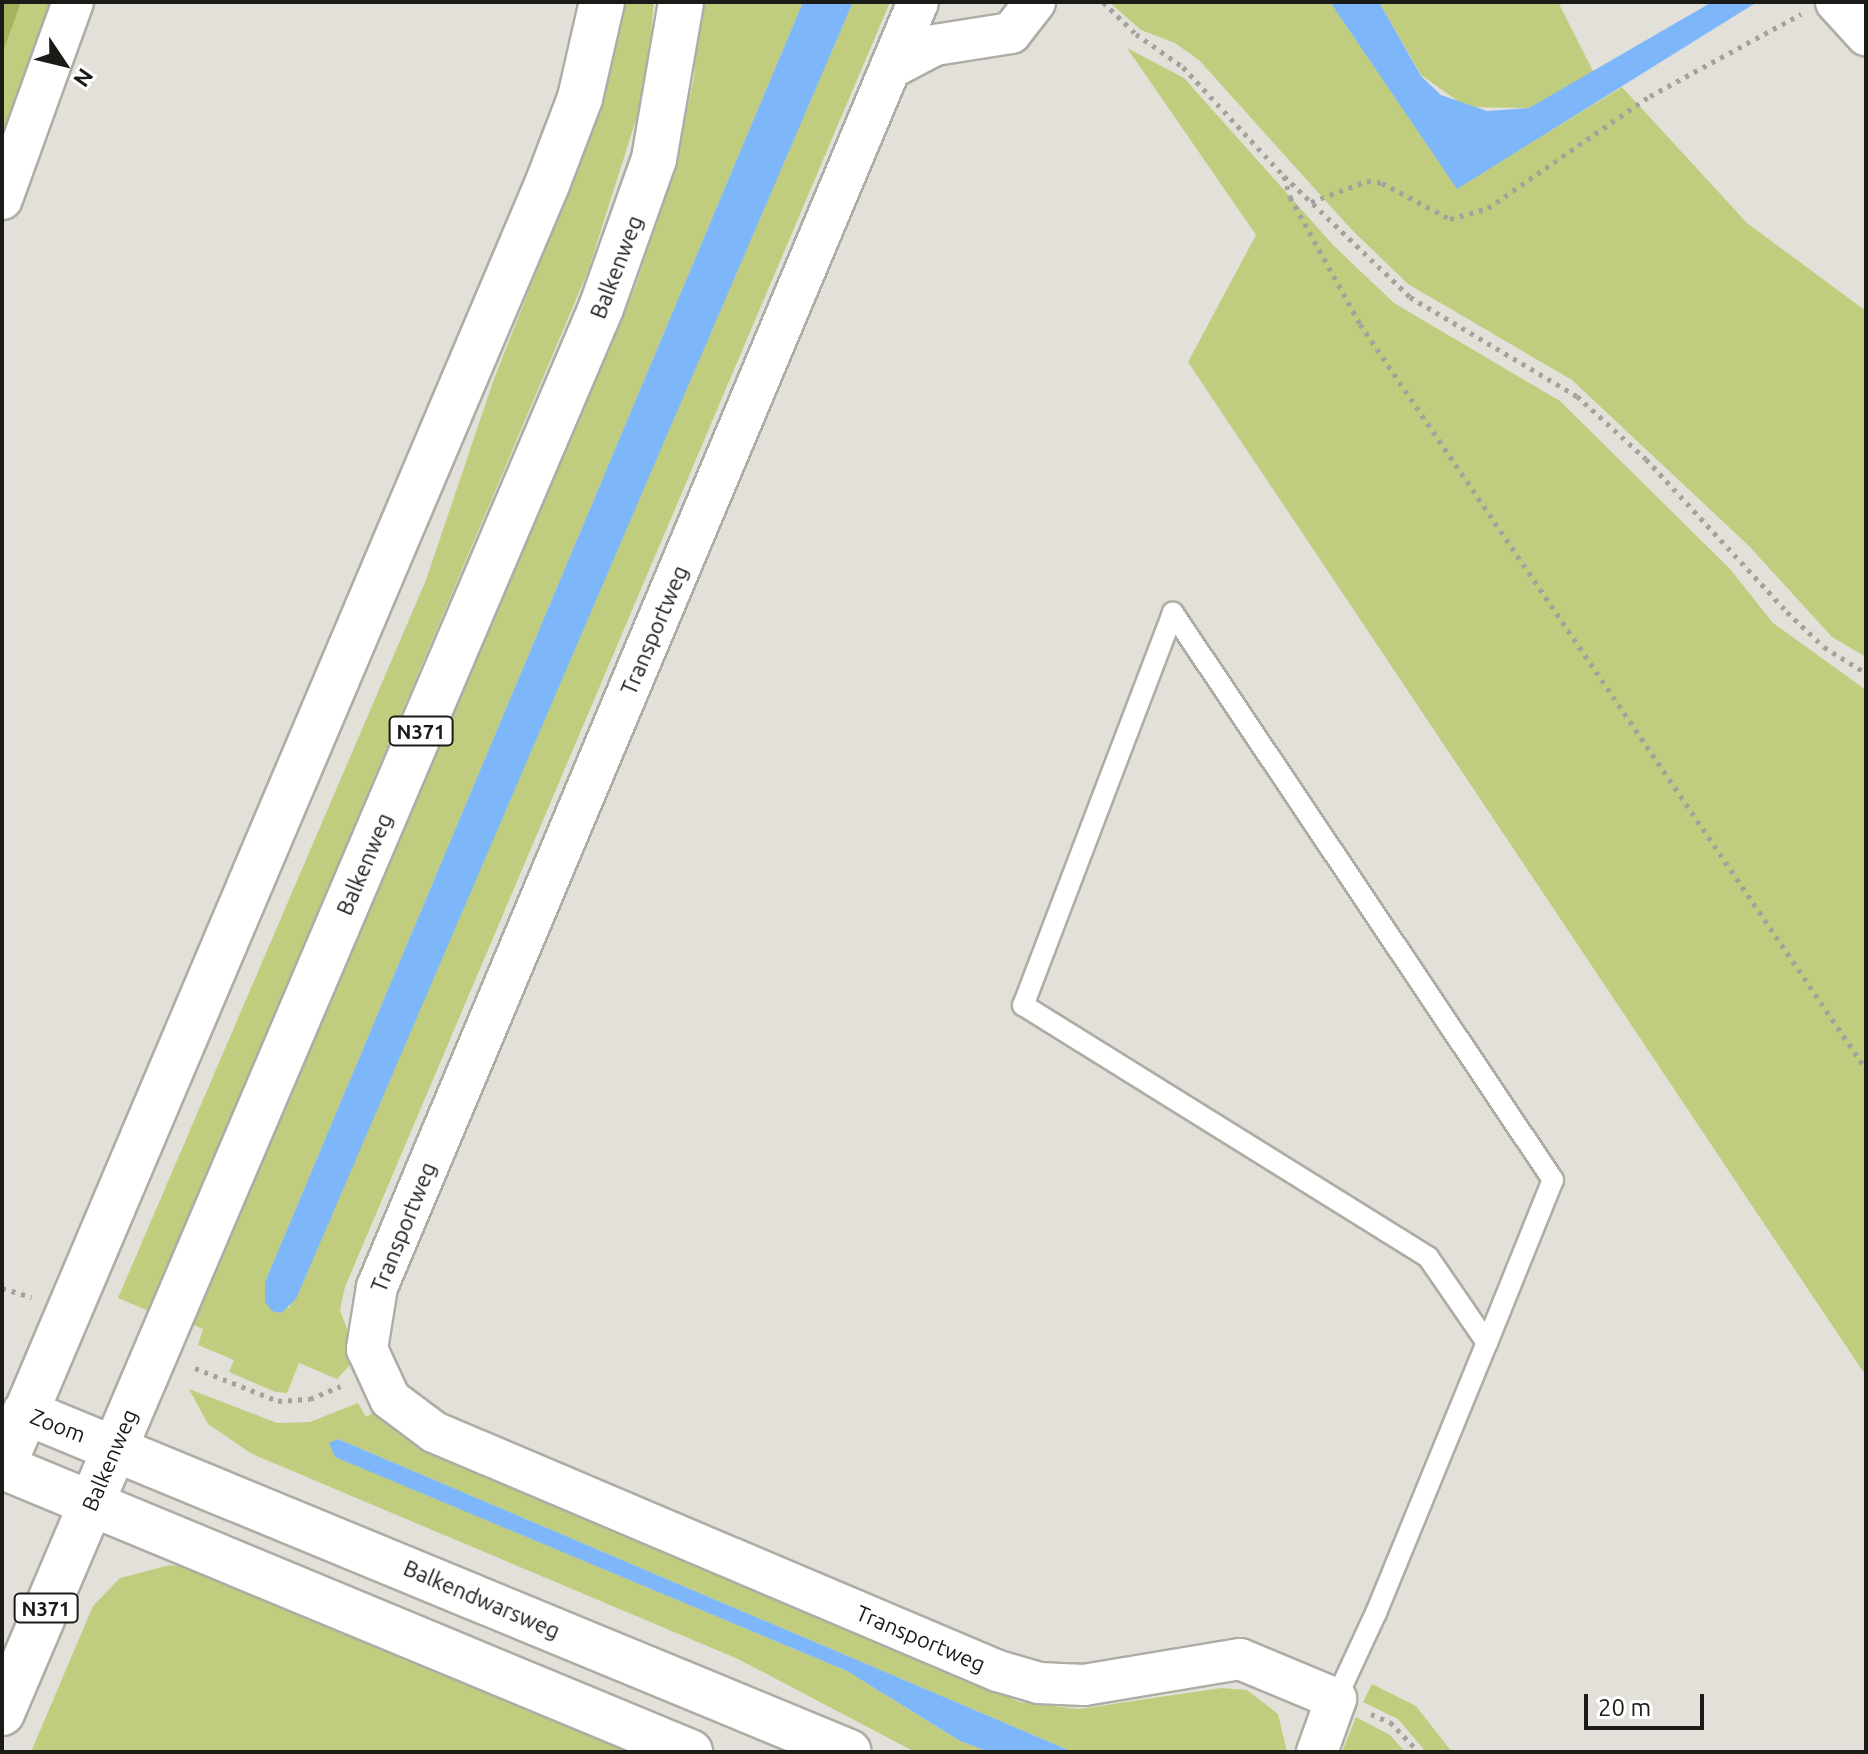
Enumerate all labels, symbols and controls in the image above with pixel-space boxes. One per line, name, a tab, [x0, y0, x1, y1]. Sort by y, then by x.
north arrow	[24, 24, 104, 104]
text: N	[69, 64, 99, 92]
street label: Balkenweg	[584, 212, 648, 322]
street label: Transportweg	[615, 561, 693, 699]
road number: N371	[387, 715, 455, 747]
street label: Balkenweg	[331, 809, 397, 919]
street label: Transportweg	[365, 1158, 441, 1296]
street label: Zoom	[27, 1402, 89, 1448]
street label: Balkenweg	[76, 1405, 142, 1515]
street label: Balkendwarsweg	[400, 1554, 564, 1644]
road number: N371	[12, 1592, 80, 1624]
street label: Transportweg	[852, 1599, 990, 1677]
scale bar	[1588, 1678, 1708, 1728]
text: 20 m	[1598, 1694, 1651, 1721]

